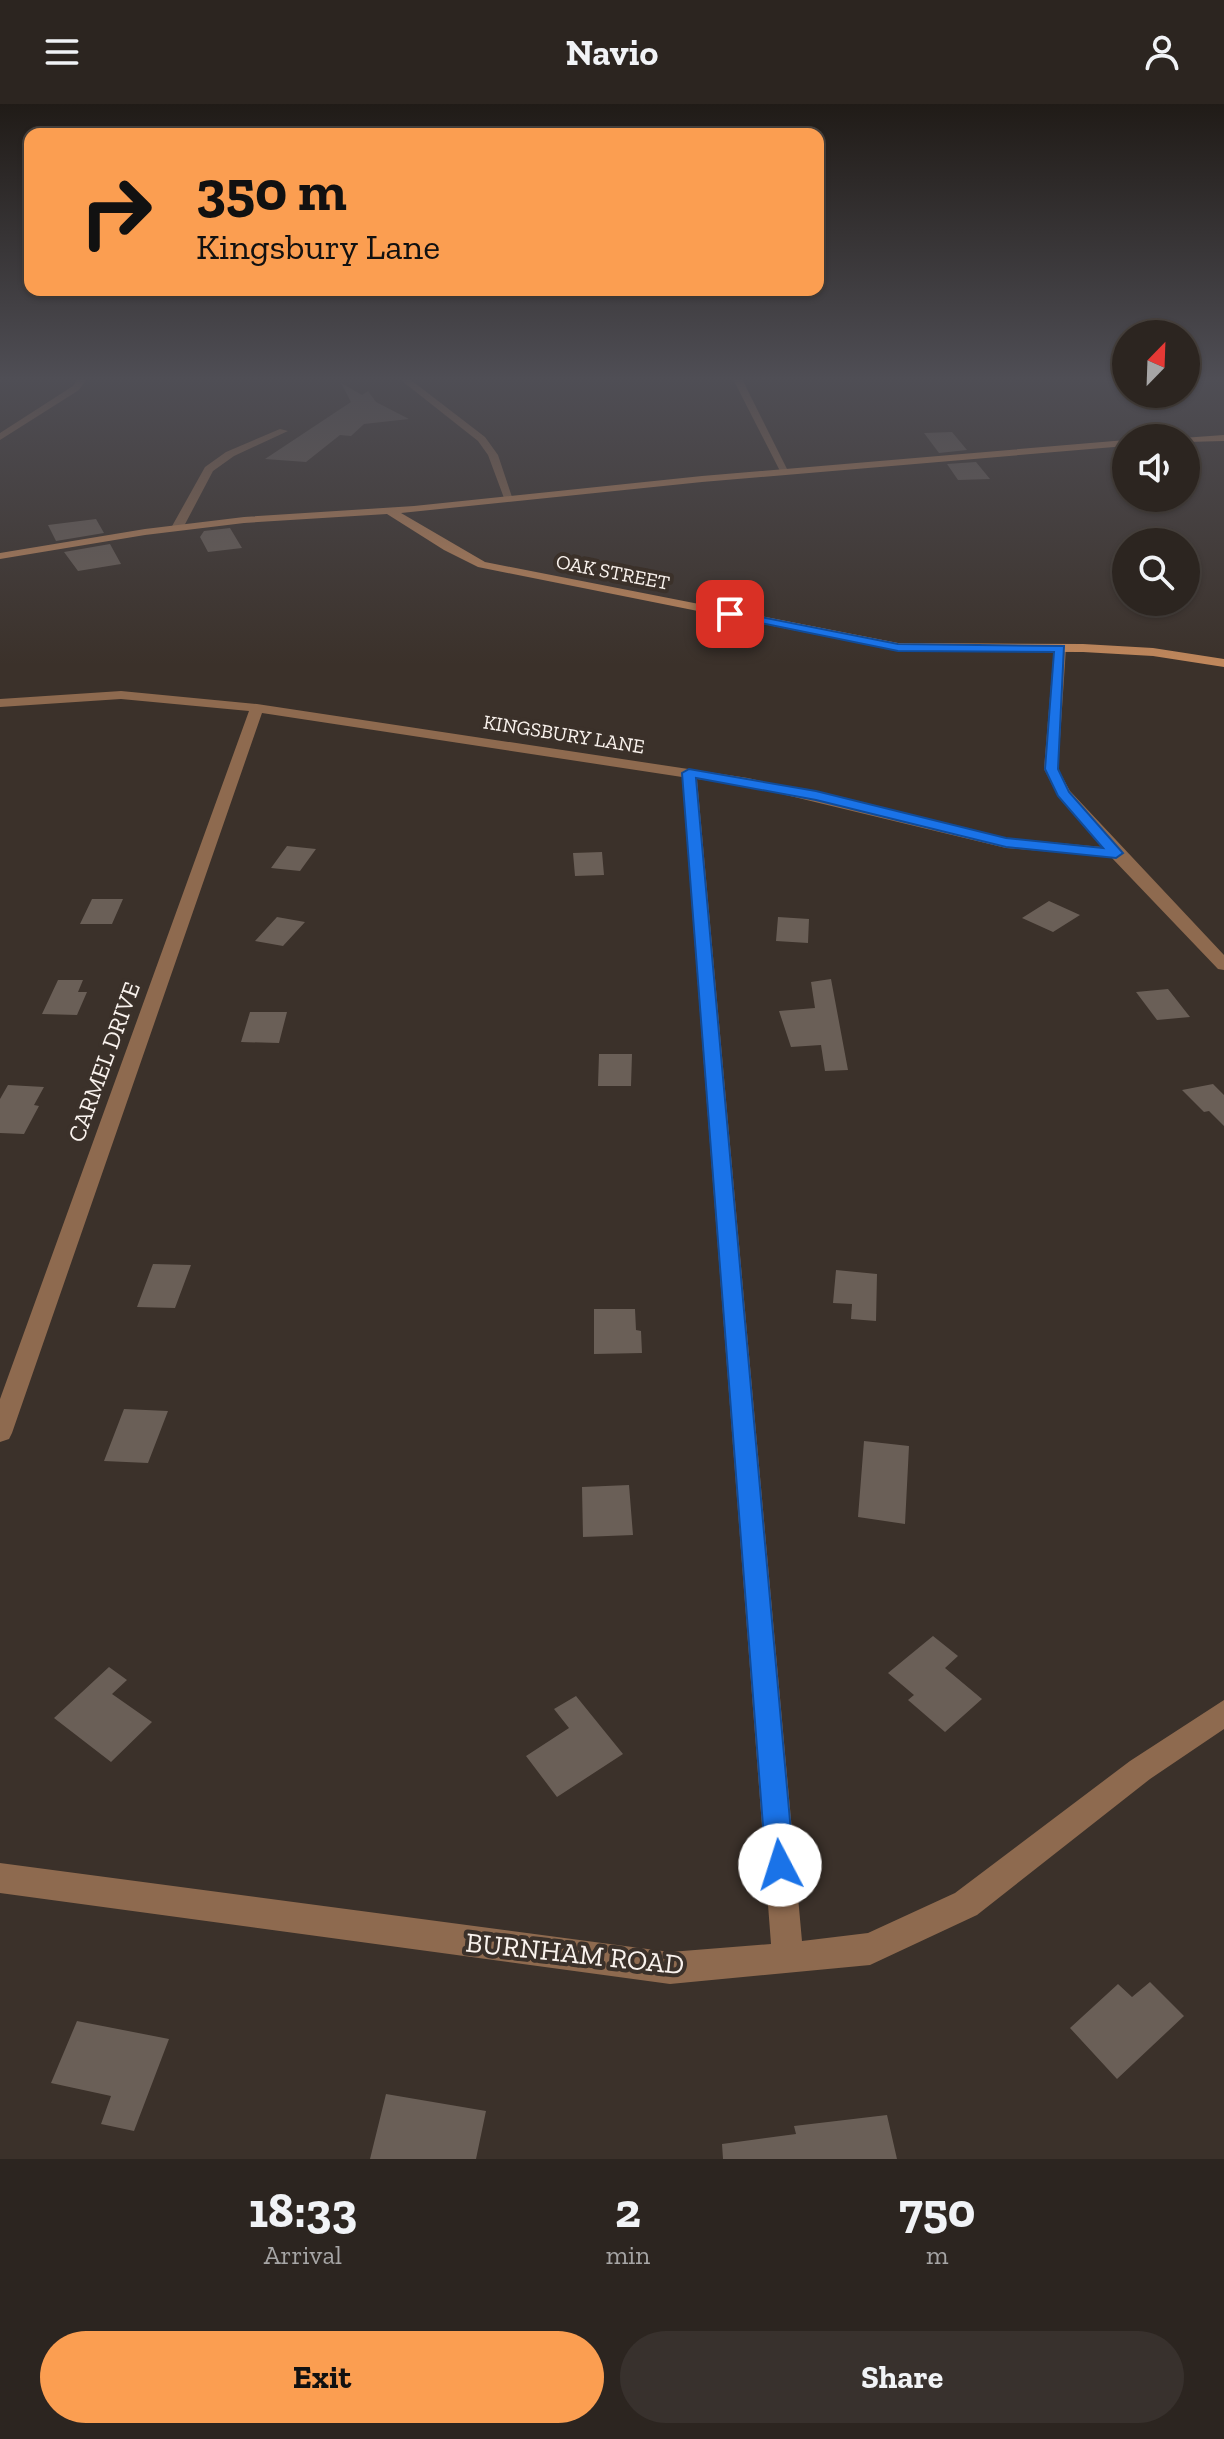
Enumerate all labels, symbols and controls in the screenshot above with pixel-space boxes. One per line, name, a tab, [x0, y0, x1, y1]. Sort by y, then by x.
icon: menu	[40, 30, 84, 74]
icon: person	[1140, 30, 1184, 74]
text: Navio	[566, 31, 658, 74]
text: 350 m	[196, 157, 347, 224]
icon: right	[64, 160, 168, 264]
text: Kingsbury Lane	[196, 225, 440, 268]
north arrow	[1112, 320, 1200, 408]
map controls	[1112, 320, 1200, 616]
button: sound	[1112, 424, 1200, 512]
button: search	[1112, 528, 1200, 616]
street label: OAK STREET	[554, 549, 672, 595]
pin	[696, 580, 764, 648]
icon: arrive	[708, 592, 752, 636]
street label: KINGSBURY LANE	[482, 709, 646, 759]
street label: CARMEL DRIVE	[61, 978, 146, 1146]
position arrow	[738, 1823, 822, 1907]
street label: BURNHAM ROAD	[464, 1926, 686, 1981]
text: 18:33	[249, 2182, 357, 2239]
text: 2	[615, 2182, 641, 2239]
text: 750	[899, 2182, 975, 2239]
text: Arrival	[264, 2239, 342, 2271]
text: min	[606, 2239, 650, 2271]
text: m	[926, 2239, 948, 2271]
button: Exit	[40, 2331, 604, 2423]
button: Share	[620, 2331, 1184, 2423]

